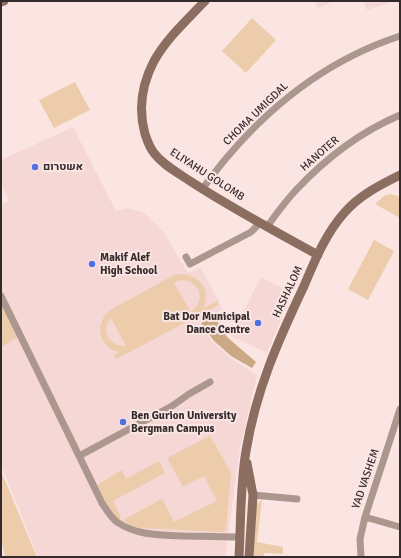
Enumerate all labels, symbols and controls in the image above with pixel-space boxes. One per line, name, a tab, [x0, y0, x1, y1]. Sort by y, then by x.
street label: CHOMA UMIGDAL	[221, 80, 291, 148]
street label: HANOTER	[298, 134, 342, 174]
street label: ELIYAHU GOLOMB	[167, 146, 247, 204]
place label: אשטרום	[43, 160, 83, 174]
marker: אשטרום	[30, 162, 40, 172]
place label: Makif Alef High School	[100, 251, 157, 277]
marker: Makif Alef High School	[87, 259, 97, 269]
street label: HASHALOM	[270, 264, 306, 320]
place label: Bat Dor Municipal Dance Centre	[163, 310, 250, 336]
marker: Bat Dor Municipal Dance Centre	[253, 318, 263, 328]
place label: Ben Gurion University Bergman Campus	[131, 409, 236, 435]
marker: Ben Gurion University Bergman Campus	[118, 417, 128, 427]
street label: YAD VASHEM	[350, 447, 382, 511]

